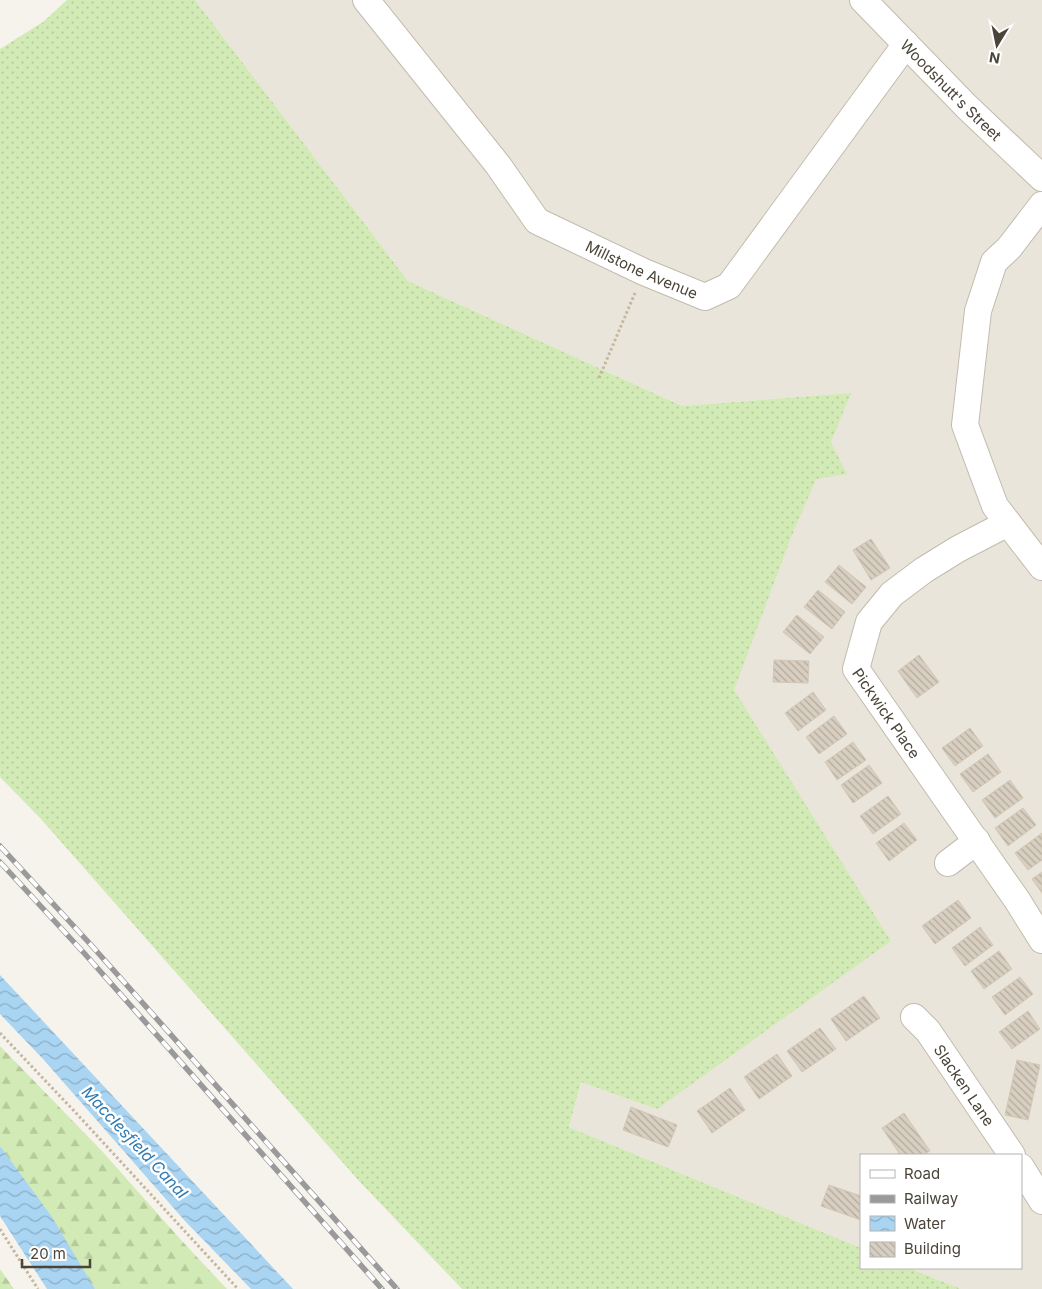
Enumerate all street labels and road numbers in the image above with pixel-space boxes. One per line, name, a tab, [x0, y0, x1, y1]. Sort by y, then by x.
street label: Woodshutt's Street	[897, 35, 1006, 145]
street label: Millstone Avenue	[583, 236, 701, 303]
street label: Pickwick Place	[849, 664, 925, 762]
street label: Slacken Lane	[930, 1041, 999, 1129]

